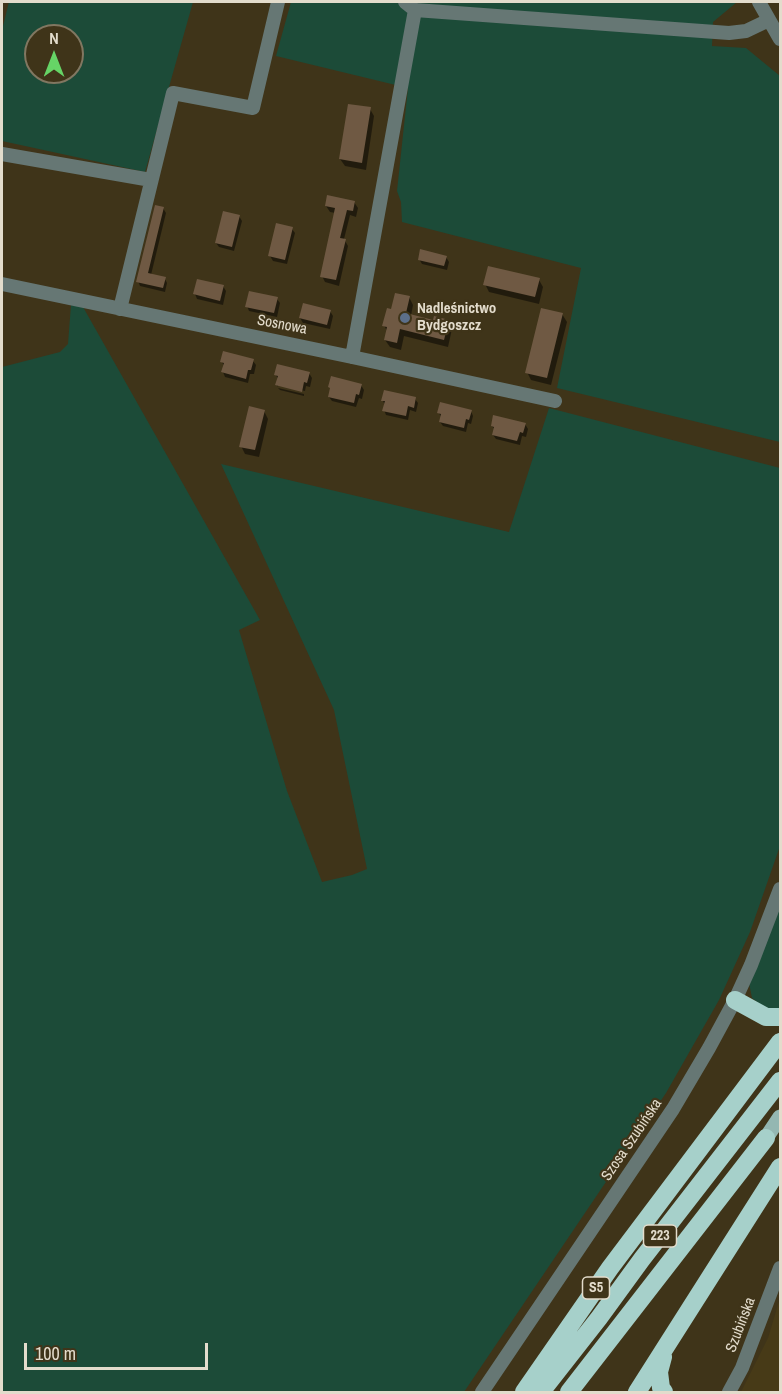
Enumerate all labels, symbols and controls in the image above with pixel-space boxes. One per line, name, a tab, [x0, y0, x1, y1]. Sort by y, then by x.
north arrow	[24, 24, 84, 84]
text: N	[49, 27, 59, 49]
place label: Nadleśnictwo Bydgoszcz	[417, 300, 496, 335]
street label: Sosnowa	[255, 311, 309, 339]
marker: Nadleśnictwo Bydgoszcz	[398, 311, 412, 325]
street label: Szosa Szubińska	[598, 1096, 666, 1184]
road number: 223	[644, 1225, 676, 1247]
road number: S5	[582, 1277, 610, 1299]
street label: Szubińska	[722, 1295, 760, 1355]
scale bar	[27, 1331, 212, 1369]
text: 100 m	[35, 1341, 76, 1366]

